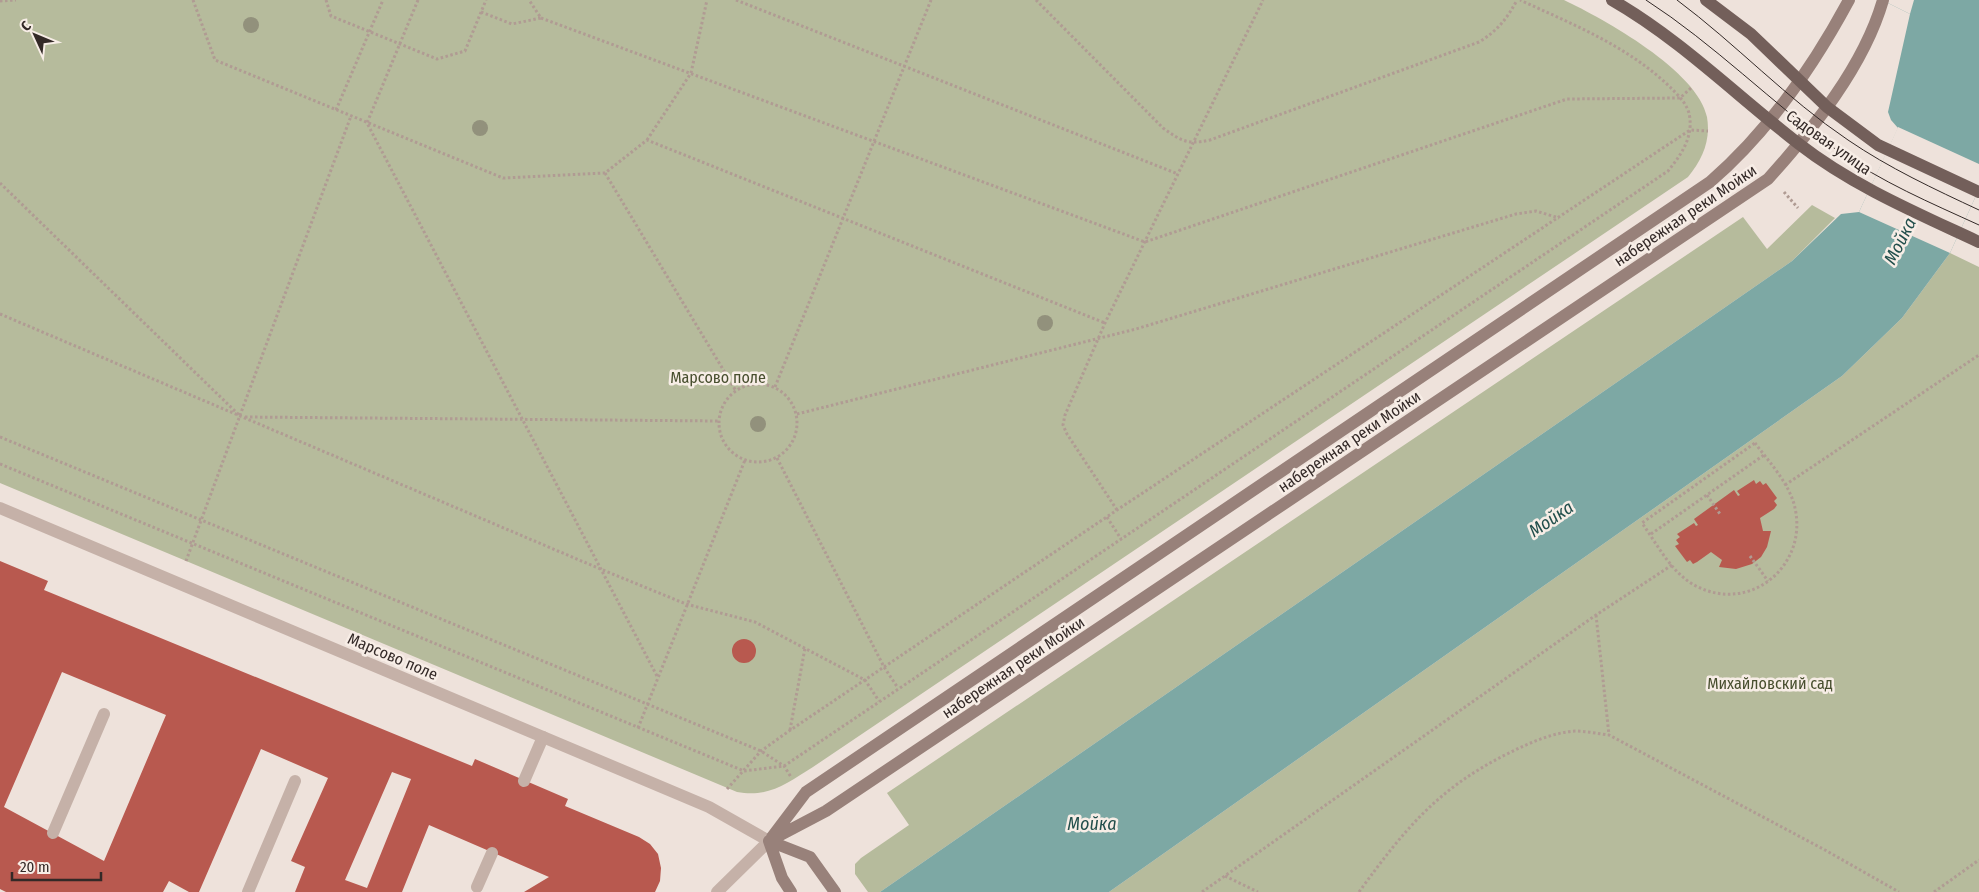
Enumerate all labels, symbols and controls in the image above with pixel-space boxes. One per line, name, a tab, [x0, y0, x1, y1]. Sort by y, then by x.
north arrow	[10, 10, 60, 60]
text: С	[17, 17, 35, 35]
street label: Садовая улица	[1782, 106, 1875, 179]
street label: набережная реки Мойки	[1610, 161, 1760, 270]
water label: Мойка	[1879, 214, 1921, 268]
park label: Марсово поле	[670, 368, 766, 387]
street label: набережная реки Мойки	[1274, 387, 1424, 496]
water label: Мойка	[1524, 496, 1578, 542]
street label: набережная реки Мойки	[938, 613, 1088, 722]
street label: Марсово поле	[345, 629, 441, 684]
park label: Михайловский сад	[1707, 674, 1833, 693]
water label: Мойка	[1067, 813, 1117, 835]
scale bar	[12, 850, 101, 882]
text: 20 m	[20, 858, 50, 876]

